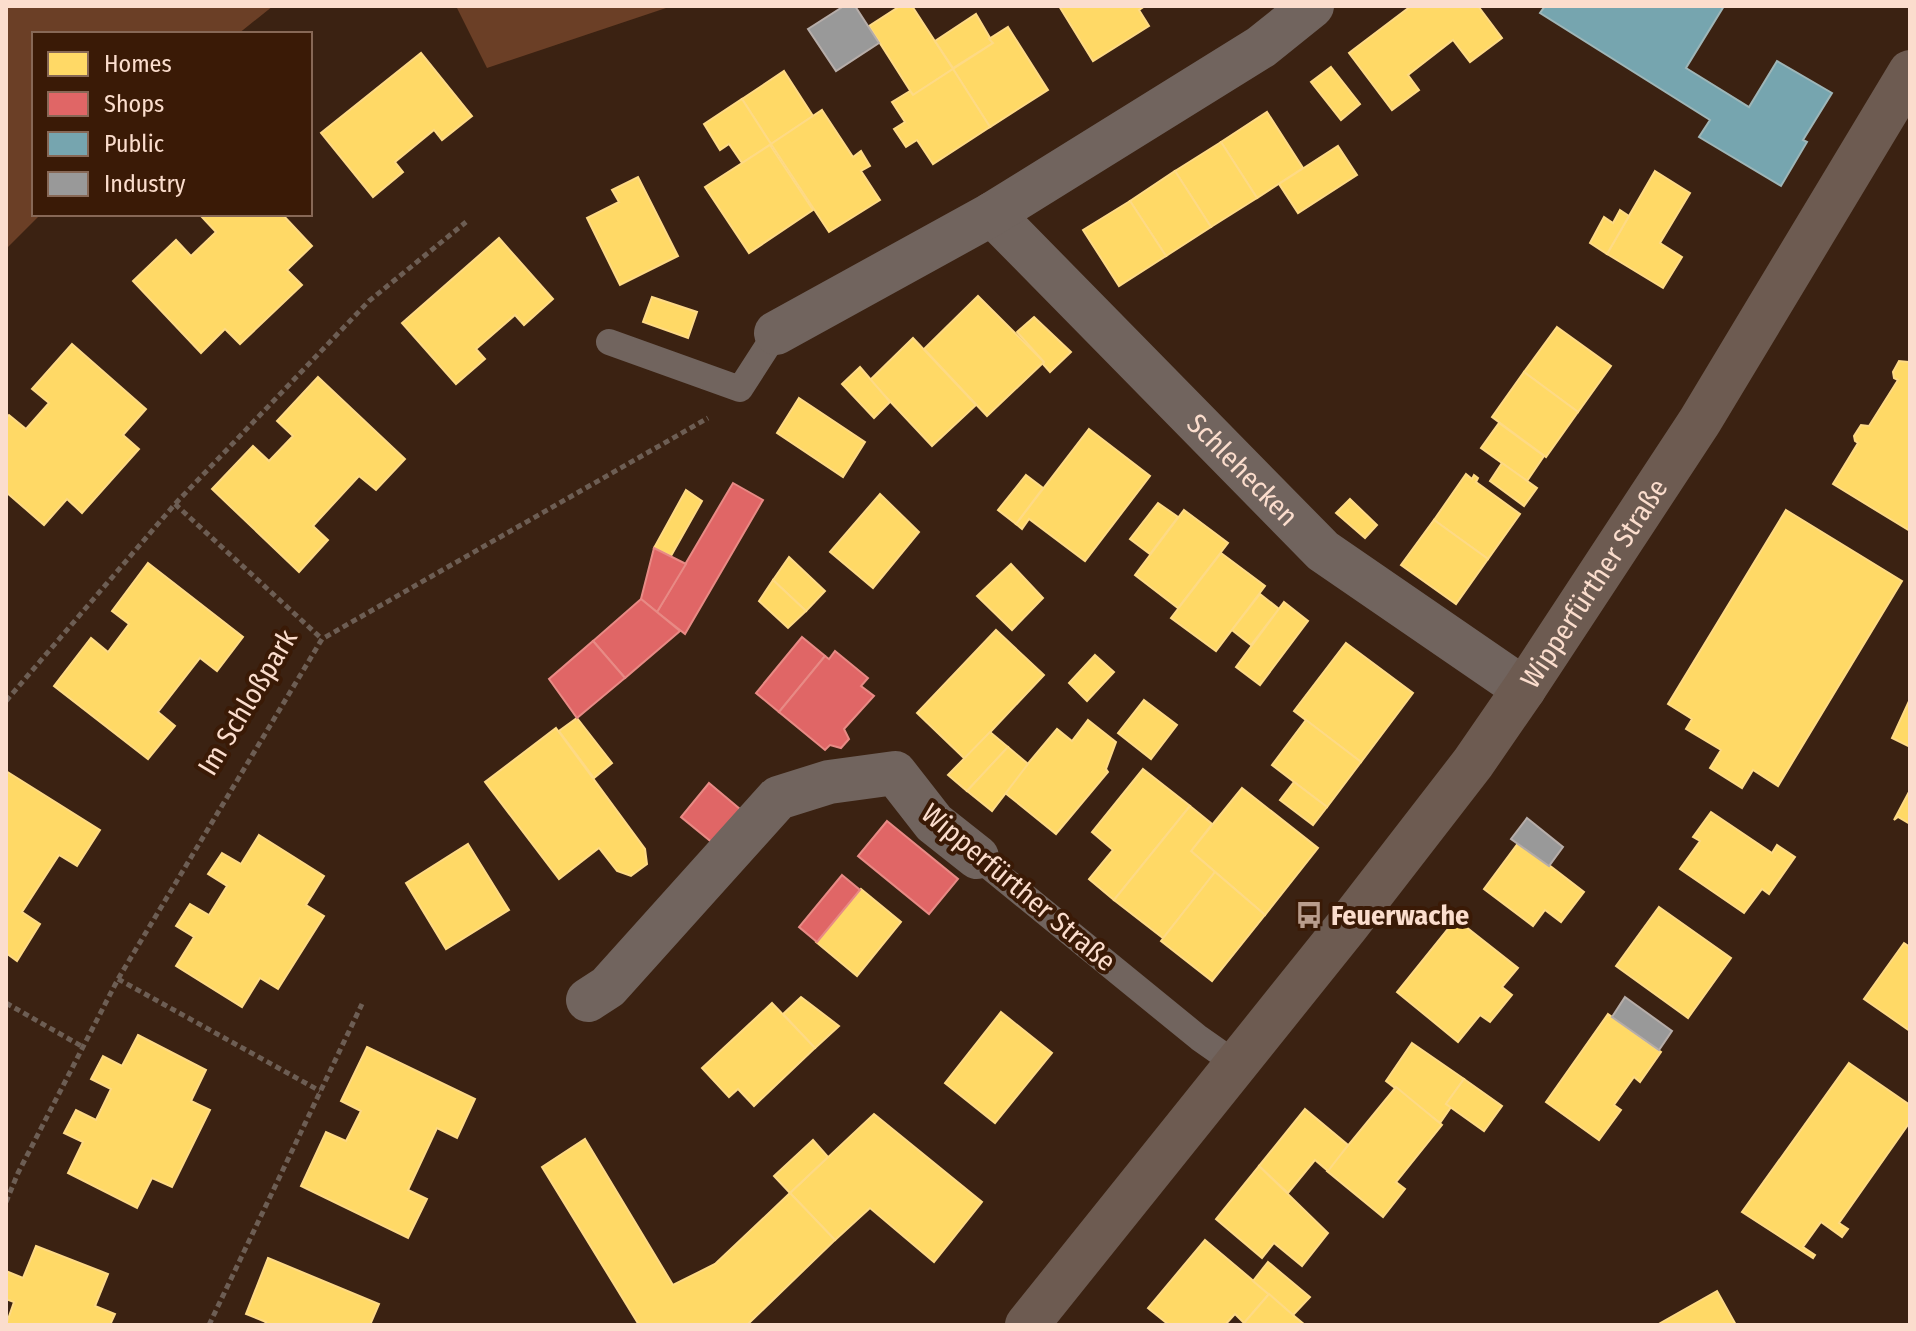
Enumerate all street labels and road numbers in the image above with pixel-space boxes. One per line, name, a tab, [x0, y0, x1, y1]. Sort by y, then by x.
street label: Schlehecken	[1180, 407, 1305, 533]
street label: Wipperfürther Straße	[1513, 473, 1674, 694]
street label: Im Schloßpark	[191, 623, 304, 781]
street label: Wipperfürther Straße	[915, 797, 1122, 978]

